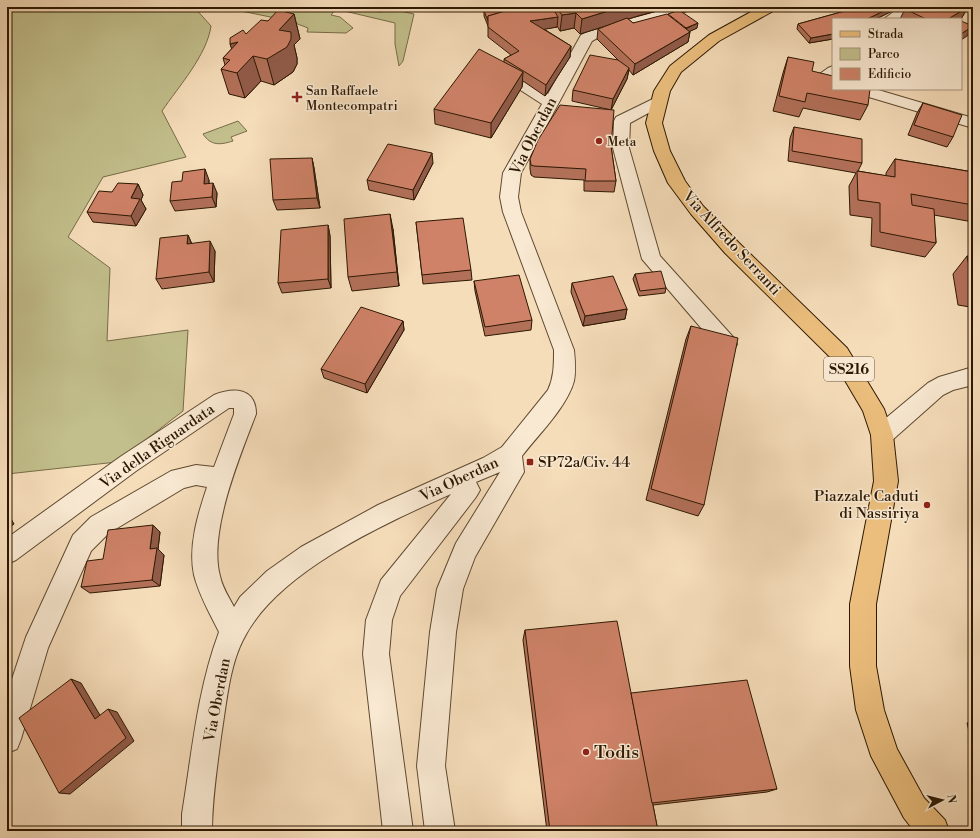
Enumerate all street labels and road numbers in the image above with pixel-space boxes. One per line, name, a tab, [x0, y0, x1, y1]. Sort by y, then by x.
street label: Via Oberdan	[505, 94, 561, 179]
street label: Via Alfredo Serranti	[678, 186, 785, 300]
road number: SS216	[824, 357, 874, 381]
street label: Via della Riguardata	[95, 399, 219, 494]
street label: Via Oberdan	[416, 453, 502, 506]
street label: Via Oberdan	[200, 657, 235, 744]

